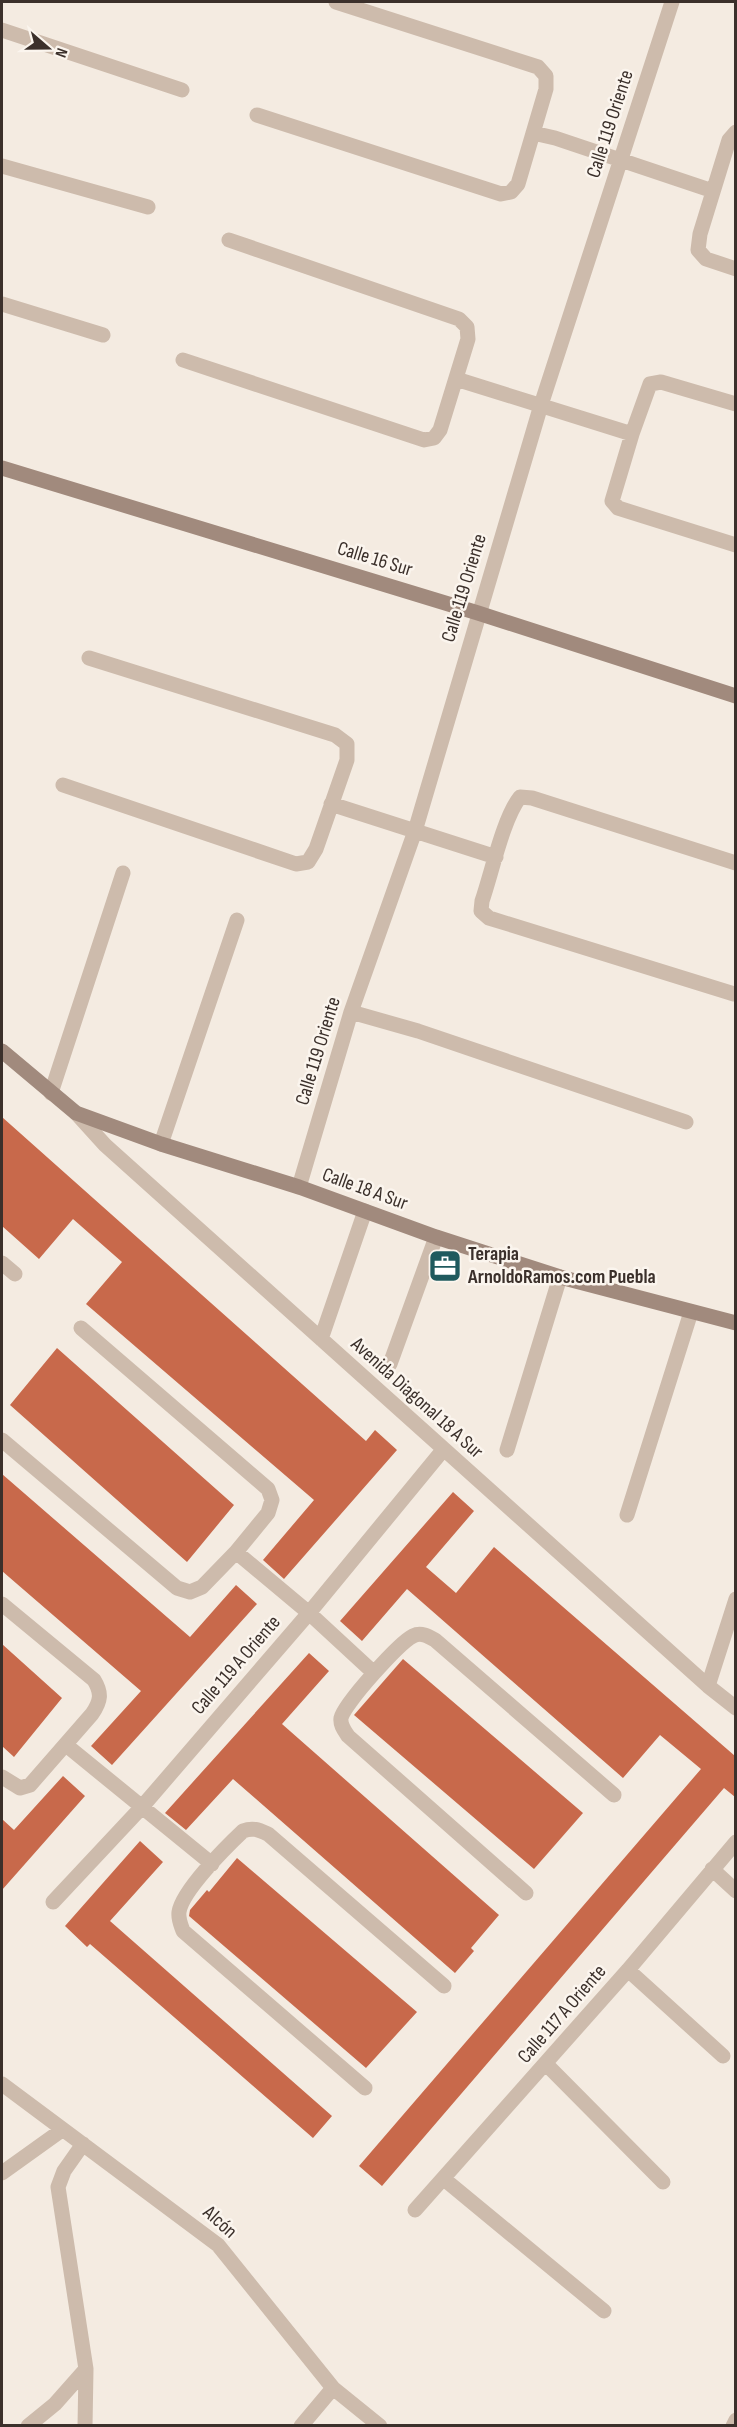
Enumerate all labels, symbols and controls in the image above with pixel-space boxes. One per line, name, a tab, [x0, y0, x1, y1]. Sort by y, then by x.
north arrow	[18, 18, 78, 78]
text: N	[50, 45, 71, 60]
street label: Calle 119 Oriente	[581, 67, 639, 181]
street label: Calle 119 Oriente	[436, 531, 492, 645]
street label: Calle 16 Sur	[335, 536, 416, 582]
street label: Calle 119 Oriente	[290, 994, 346, 1108]
street label: Calle 18 A Sur	[319, 1162, 411, 1216]
place label: Terapia ArnoldoRamos.com Puebla	[467, 1242, 656, 1289]
office icon: Terapia ArnoldoRamos.com Puebla	[427, 1248, 463, 1284]
street label: Avenida Diagonal 18 A Sur	[345, 1332, 488, 1464]
street label: Calle 119 A Oriente	[186, 1611, 286, 1719]
street label: Calle 117 A Oriente	[513, 1960, 611, 2068]
street label: Alcón	[197, 2200, 242, 2243]

